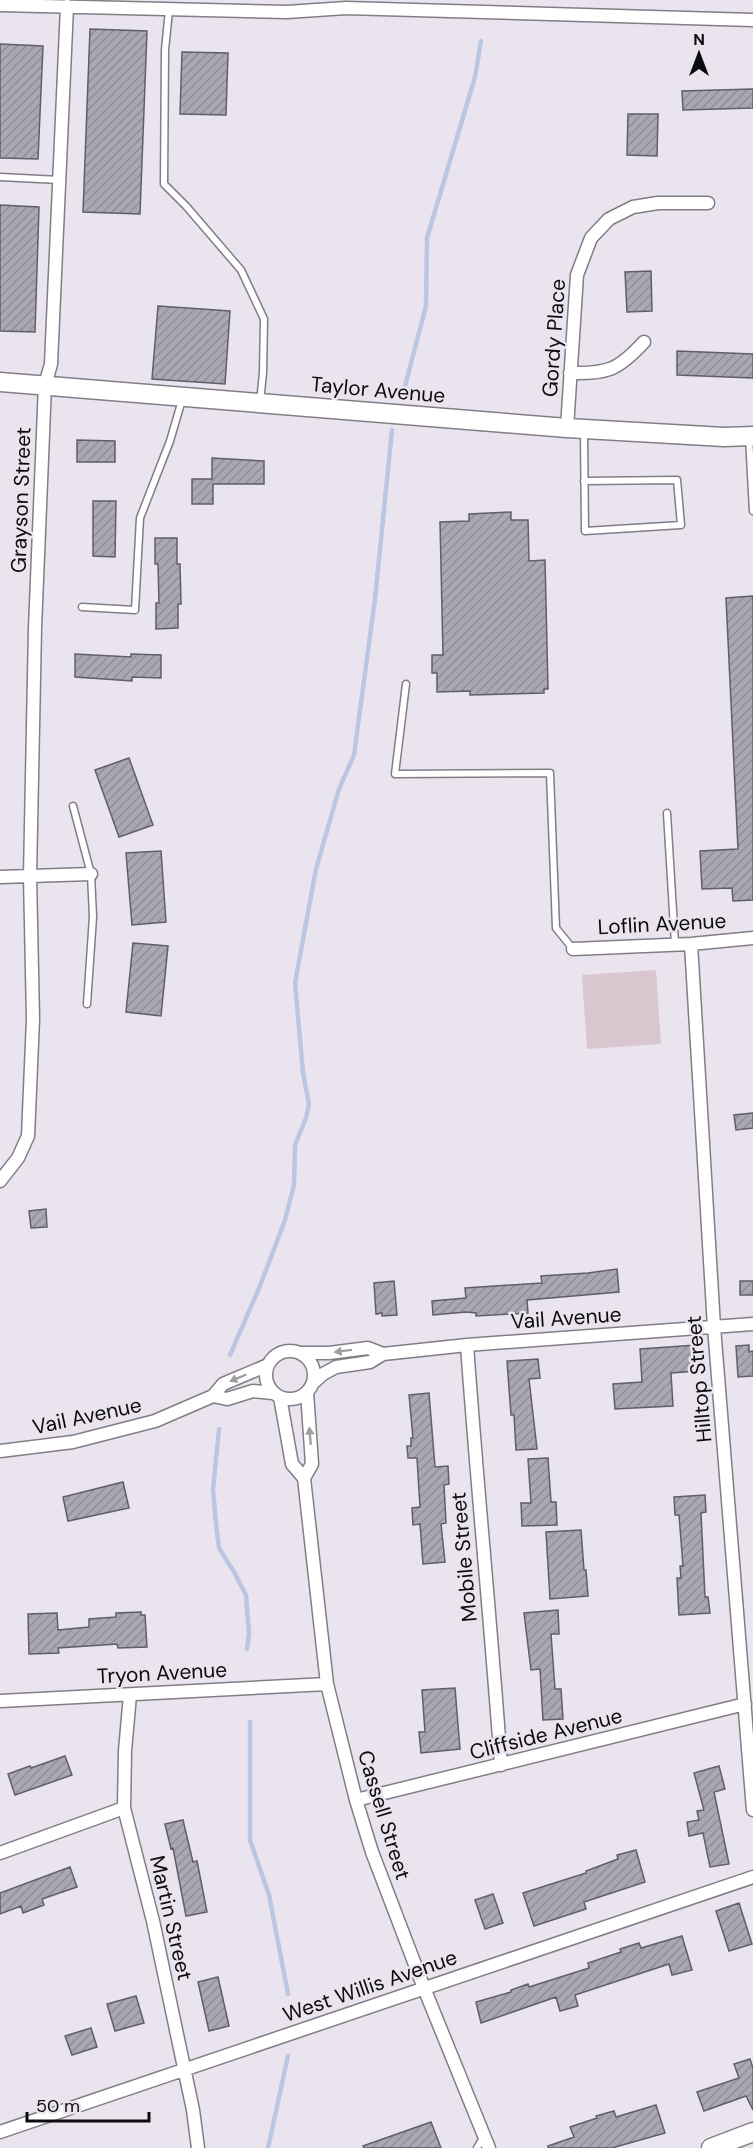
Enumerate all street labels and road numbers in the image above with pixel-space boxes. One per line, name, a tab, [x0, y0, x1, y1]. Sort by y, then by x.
street label: Gordy Place	[536, 278, 572, 398]
street label: Taylor Avenue	[310, 370, 446, 410]
street label: Grayson Street	[4, 427, 38, 573]
street label: Loflin Avenue	[597, 907, 727, 941]
street label: Vail Avenue	[510, 1300, 622, 1336]
street label: Hilltop Street	[680, 1314, 718, 1444]
street label: Vail Avenue	[30, 1391, 144, 1441]
street label: Mobile Street	[444, 1491, 484, 1623]
street label: Tryon Avenue	[96, 1656, 228, 1690]
street label: Cliffside Avenue	[467, 1701, 625, 1766]
street label: Cassell Street	[351, 1747, 417, 1883]
street label: Martin Street	[143, 1853, 199, 1983]
street label: West Willis Avenue	[279, 1943, 461, 2029]

